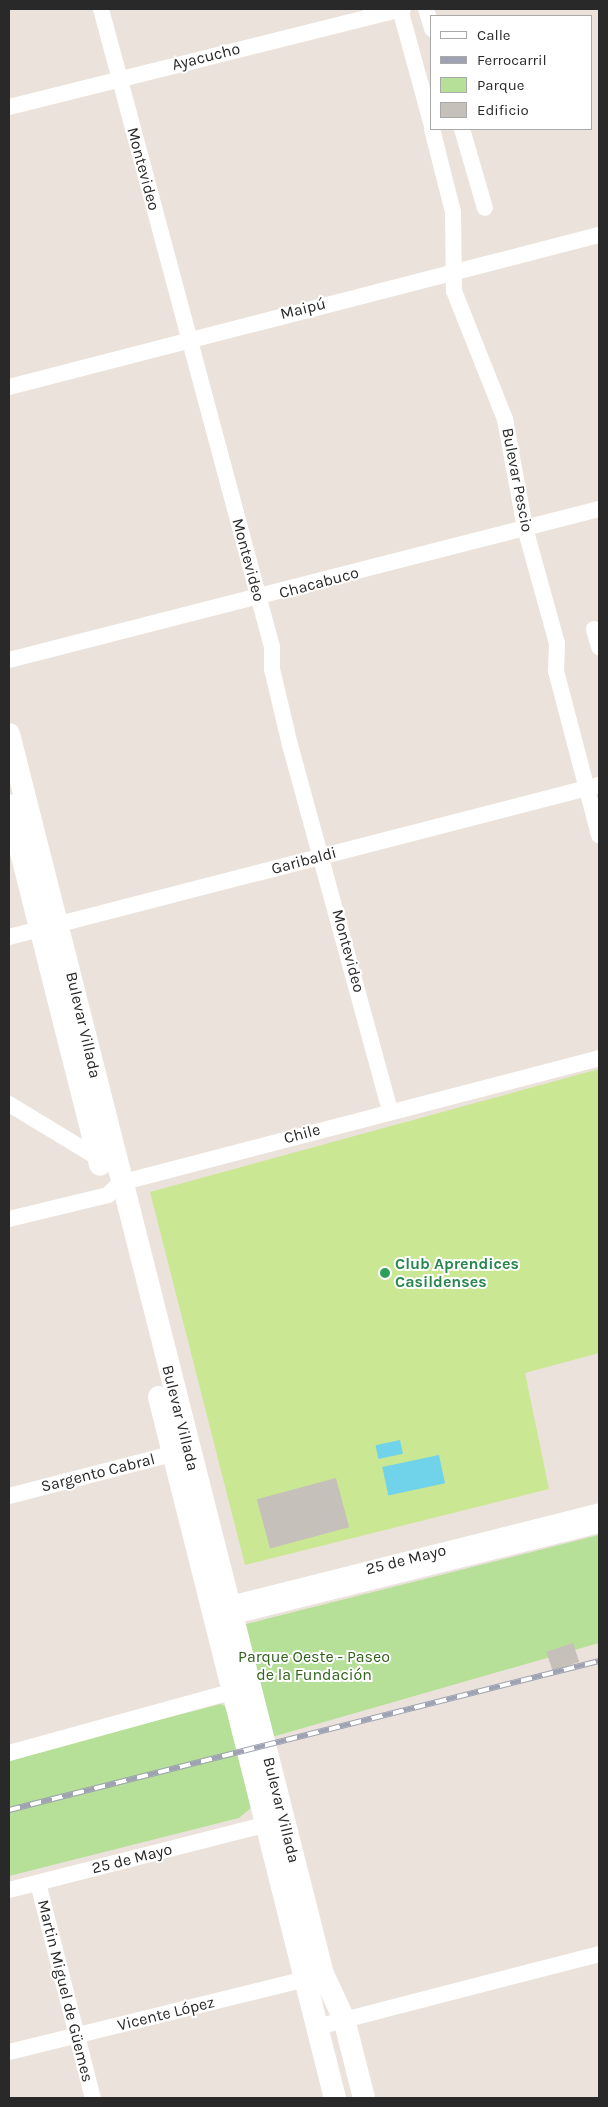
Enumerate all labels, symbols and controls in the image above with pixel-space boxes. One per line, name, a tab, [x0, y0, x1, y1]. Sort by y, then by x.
legend	[430, 15, 593, 130]
text: Calle	[477, 26, 511, 44]
street label: Ayacucho	[170, 39, 242, 75]
text: Ferrocarril	[477, 51, 547, 69]
text: Parque	[477, 76, 525, 94]
text: Edificio	[477, 101, 529, 119]
street label: Montevideo	[123, 125, 163, 213]
street label: Maipú	[278, 294, 328, 324]
street label: Bulevar Pescio	[497, 426, 537, 534]
street label: Montevideo	[228, 516, 268, 604]
street label: Chacabuco	[277, 563, 361, 603]
street label: Garibaldi	[269, 843, 339, 879]
street label: Montevideo	[328, 907, 368, 995]
street label: Bulevar Villada	[61, 970, 105, 1080]
street label: Chile	[282, 1120, 322, 1148]
place label: Club Aprendices Casildenses	[395, 1254, 519, 1292]
marker: Club Aprendices Casildenses	[379, 1267, 391, 1279]
street label: Bulevar Villada	[158, 1363, 202, 1473]
street label: Sargento Cabral	[39, 1450, 157, 1496]
street label: 25 de Mayo	[364, 1541, 448, 1579]
park label: Parque Oeste - Paseo de la Fundación	[238, 1647, 390, 1685]
street label: Bulevar Villada	[259, 1755, 303, 1865]
street label: 25 de Mayo	[90, 1840, 174, 1878]
street label: Martin Miguel de Güemes	[33, 1898, 97, 2084]
street label: Vicente López	[115, 1993, 217, 2035]

